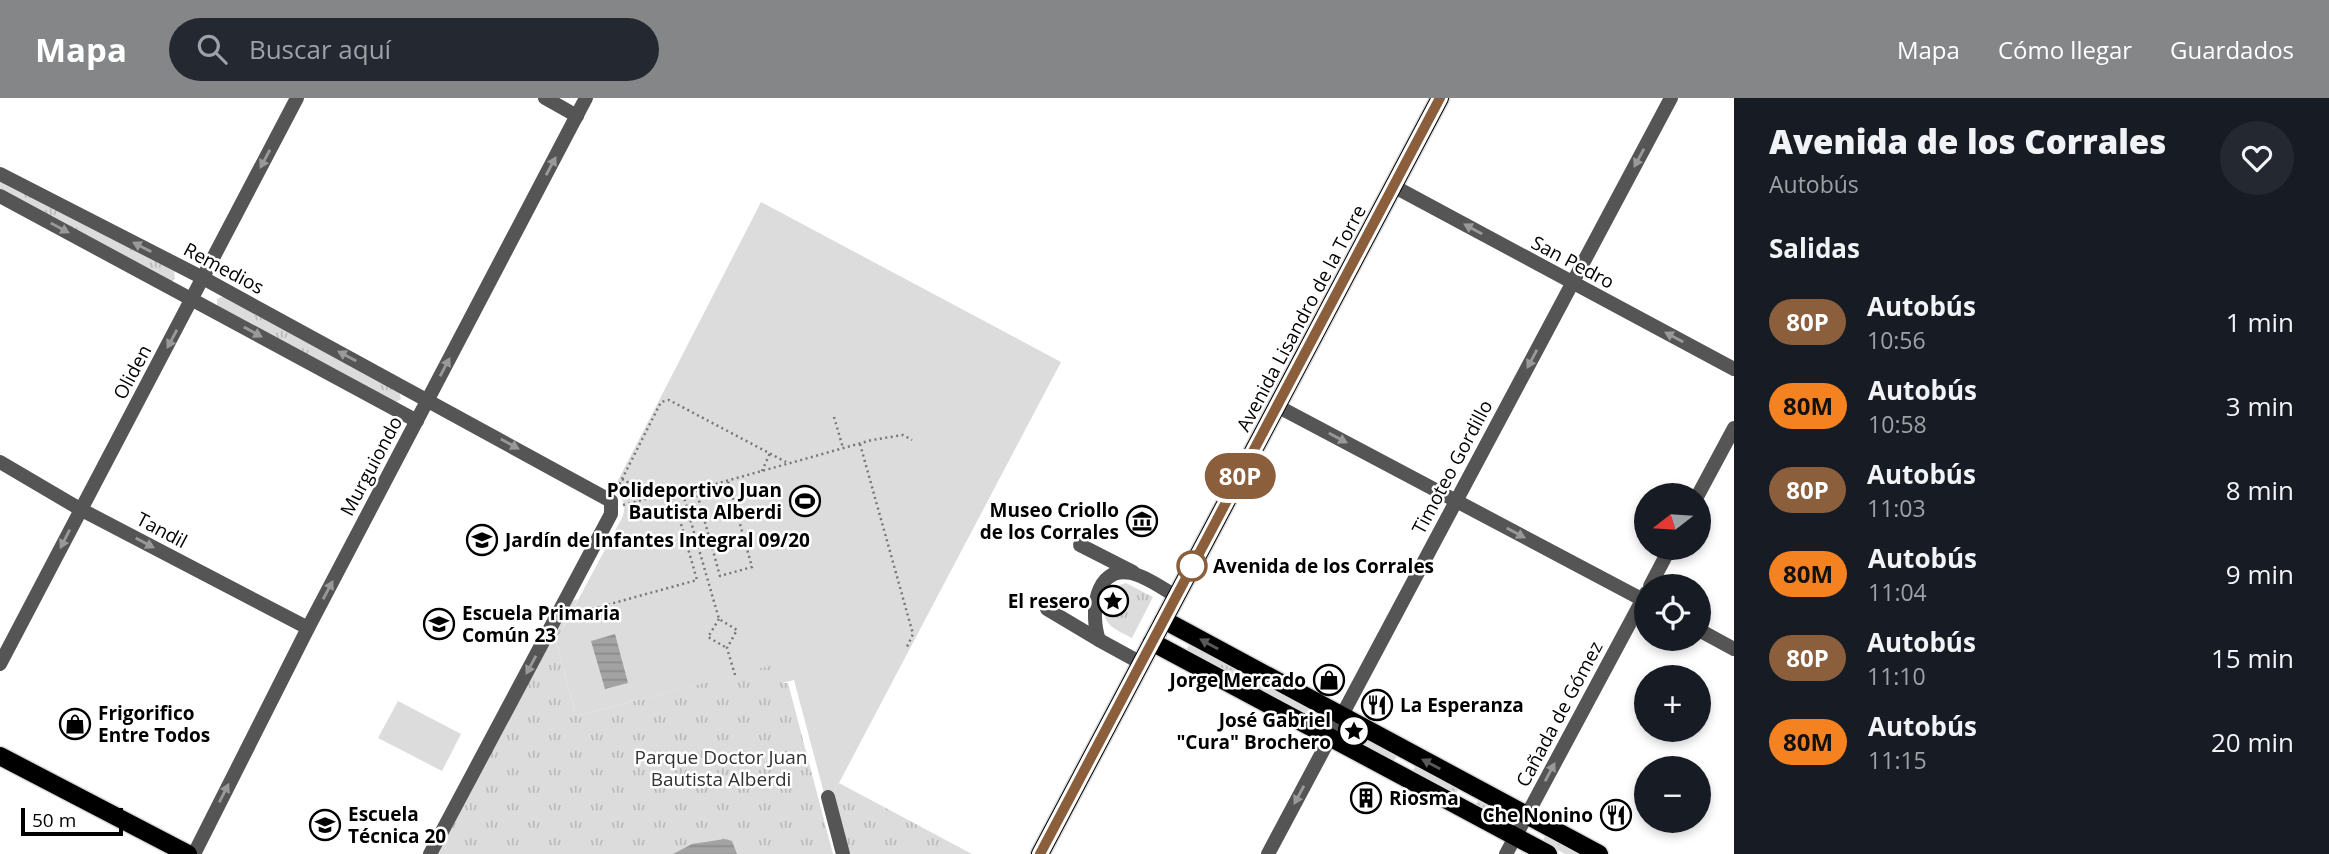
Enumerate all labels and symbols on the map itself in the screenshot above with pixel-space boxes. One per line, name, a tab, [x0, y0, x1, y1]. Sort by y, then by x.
one-way arrow	[259, 149, 271, 168]
one-way arrow	[1634, 149, 1646, 169]
one-way arrow	[545, 156, 556, 176]
street label: Avenida Lisandro de la Torre	[1230, 200, 1372, 436]
one-way arrow	[50, 222, 70, 234]
one-way arrow	[1463, 224, 1483, 235]
street label: San Pedro	[1527, 229, 1619, 295]
street label: Remedios	[179, 236, 269, 300]
one-way arrow	[132, 241, 152, 252]
one-way arrow	[243, 326, 262, 338]
one-way arrow	[166, 329, 178, 349]
one-way arrow	[1664, 331, 1683, 343]
street label: Oliden	[107, 340, 157, 404]
one-way arrow	[1526, 349, 1538, 369]
one-way arrow	[336, 350, 356, 362]
one-way arrow	[439, 358, 451, 377]
street label: Timoteo Gordillo	[1406, 395, 1498, 539]
street label: Murguiondo	[334, 412, 408, 520]
one-way arrow	[1328, 432, 1347, 444]
one-way arrow	[500, 438, 519, 450]
line badge: 80P	[1200, 453, 1280, 499]
place label: Polideportivo Juan Bautista Alberdi	[607, 477, 782, 525]
north arrow	[1634, 483, 1712, 560]
sports icon: Polideportivo Juan Bautista Alberdi	[788, 484, 822, 518]
place label: Museo Criollo de los Corrales	[980, 497, 1119, 545]
museum icon: Museo Criollo de los Corrales	[1125, 504, 1159, 538]
street label: Tandil	[132, 506, 192, 554]
school or university icon: Jardín de Infantes Integral 09/20	[465, 523, 499, 557]
place label: Jardín de Infantes Integral 09/20	[503, 527, 810, 553]
one-way arrow	[1506, 527, 1526, 538]
one-way arrow	[59, 530, 71, 550]
one-way arrow	[135, 537, 155, 548]
marker: Avenida de los Corrales	[1177, 551, 1207, 581]
place label: Avenida de los Corrales	[1213, 553, 1434, 579]
one-way arrow	[321, 580, 333, 600]
place icon: El resero	[1096, 584, 1130, 618]
place label: El resero	[1008, 588, 1090, 614]
place label: Escuela Primaria Común 23	[462, 600, 620, 648]
school or university icon: Escuela Primaria Común 23	[422, 607, 456, 641]
street label: Cañada de Gómez	[1510, 637, 1608, 791]
one-way arrow	[1198, 639, 1218, 651]
one-way arrow	[525, 655, 536, 675]
shop icon: Jorge Mercado	[1312, 663, 1346, 697]
place label: Jorge Mercado	[1168, 667, 1306, 693]
restaurant icon: La Esperanza	[1360, 688, 1394, 722]
place label: La Esperanza	[1400, 692, 1524, 718]
place label: Frigorifico Entre Todos	[98, 700, 210, 748]
shop icon: Frigorifico Entre Todos	[58, 707, 92, 741]
place label: José Gabriel "Cura" Brochero	[1176, 707, 1331, 755]
place icon: José Gabriel "Cura" Brochero	[1337, 714, 1371, 748]
park label: Parque Doctor Juan Bautista Alberdi	[635, 744, 807, 792]
one-way arrow	[1421, 758, 1440, 770]
one-way arrow	[1544, 763, 1556, 782]
building icon: Riosma	[1349, 781, 1383, 815]
one-way arrow	[219, 783, 230, 803]
one-way arrow	[1294, 785, 1305, 805]
place label: Riosma	[1389, 785, 1459, 811]
restaurant icon: Che Nonino	[1599, 798, 1633, 832]
place label: Escuela Técnica 20	[348, 801, 446, 849]
place label: Che Nonino	[1482, 802, 1593, 828]
scale bar	[21, 805, 122, 837]
school or university icon: Escuela Técnica 20	[308, 808, 342, 842]

